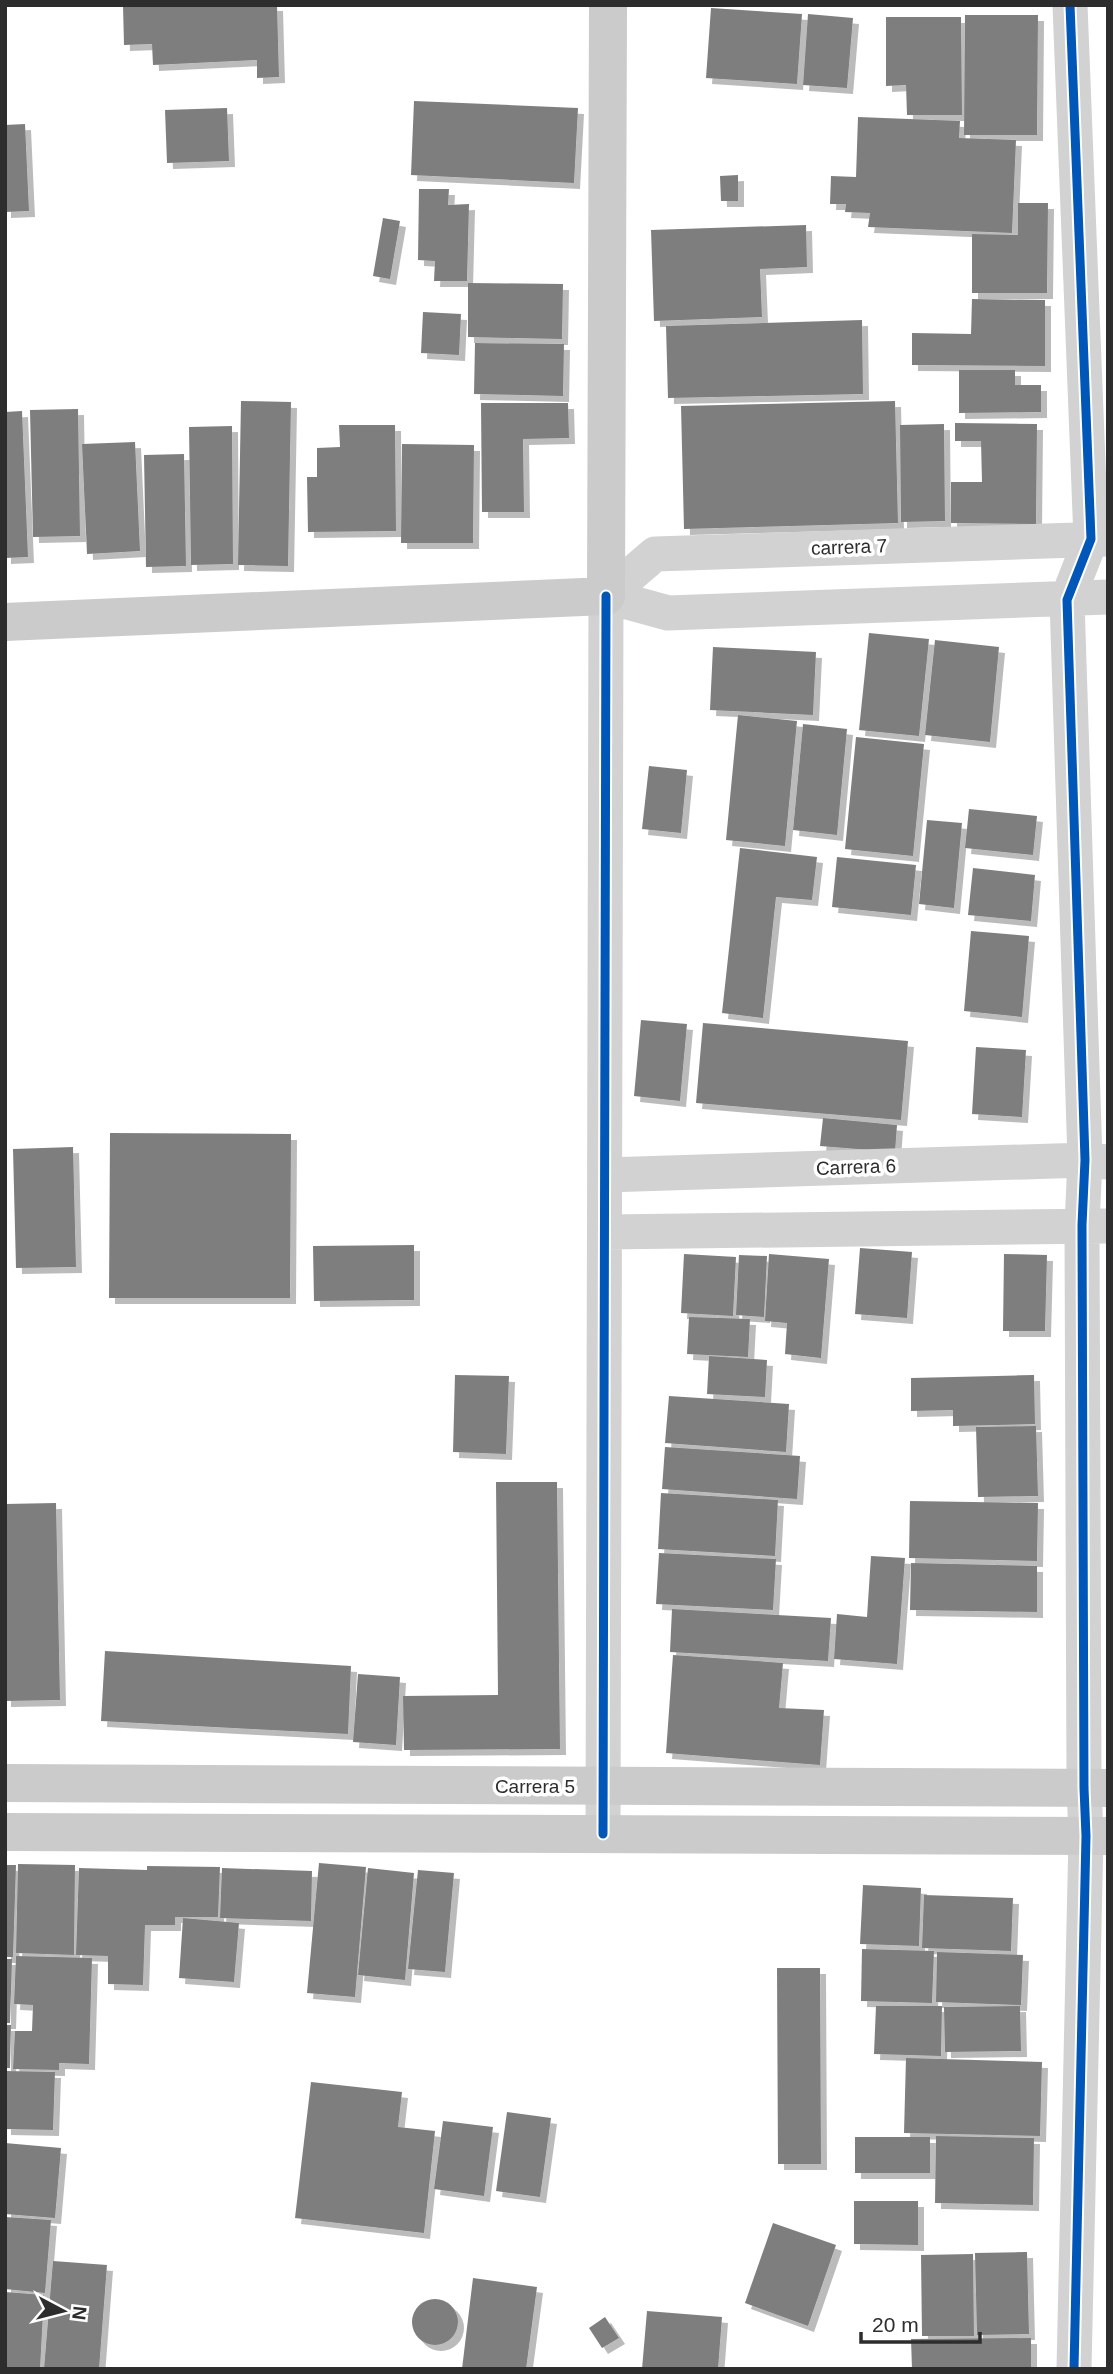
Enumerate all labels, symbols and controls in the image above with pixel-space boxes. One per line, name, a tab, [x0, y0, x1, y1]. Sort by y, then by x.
street label: carrera 7	[811, 535, 887, 559]
street label: Carrera 6	[816, 1155, 896, 1179]
street label: Carrera 5	[495, 1776, 575, 1797]
north arrow	[28, 2276, 98, 2346]
scale bar	[861, 2300, 980, 2344]
text: N	[68, 2305, 91, 2321]
text: 20 m	[872, 2313, 919, 2336]

